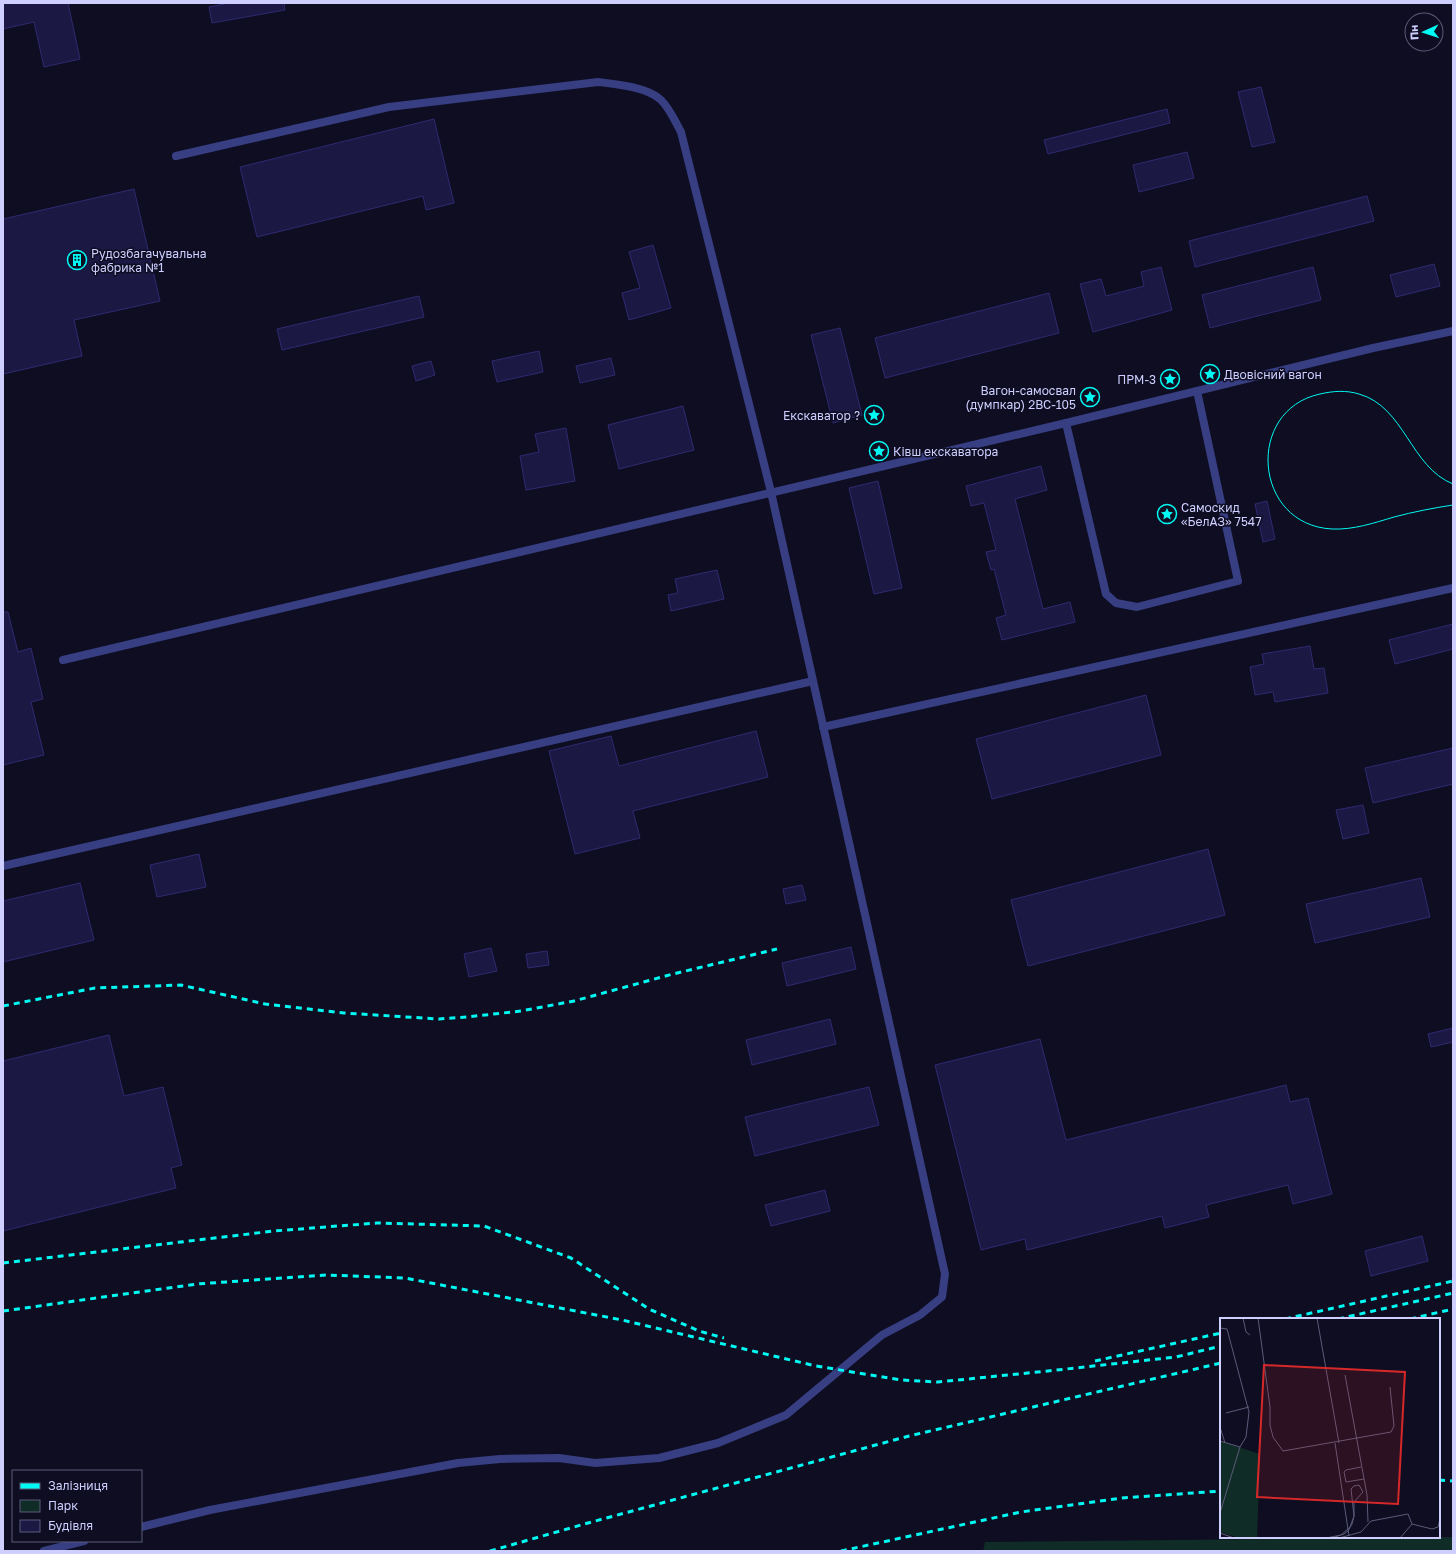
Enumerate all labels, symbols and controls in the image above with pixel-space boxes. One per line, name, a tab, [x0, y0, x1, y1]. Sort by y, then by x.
north arrow	[1404, 12, 1444, 52]
text: Пн	[1407, 24, 1420, 40]
place label: Рудозбагачувальна фабрика №1	[91, 246, 207, 275]
building icon: Рудозбагачувальна фабрика №1	[66, 249, 88, 271]
place icon: Двовісний вагон	[1199, 363, 1221, 385]
place label: Двовісний вагон	[1224, 367, 1322, 382]
place icon: ПРМ-3	[1159, 368, 1181, 390]
place label: ПРМ-3	[1117, 372, 1156, 387]
place label: Вагон-самосвал (думпкар) 2ВС-105	[965, 383, 1076, 412]
place icon: Вагон-самосвал (думпкар) 2ВС-105	[1079, 386, 1101, 408]
place icon: Екскаватор ?	[863, 404, 885, 426]
place label: Екскаватор ?	[783, 408, 860, 423]
place icon: Ківш екскаватора	[868, 440, 890, 462]
place label: Ківш екскаватора	[893, 444, 998, 459]
place label: Самоскид «БелАЗ» 7547	[1181, 500, 1262, 529]
place icon: Самоскид «БелАЗ» 7547	[1156, 503, 1178, 525]
inset map	[1220, 1318, 1440, 1538]
legend	[12, 1470, 142, 1542]
text: Залізниця	[48, 1478, 108, 1493]
text: Парк	[48, 1498, 78, 1513]
text: Будівля	[48, 1518, 93, 1533]

